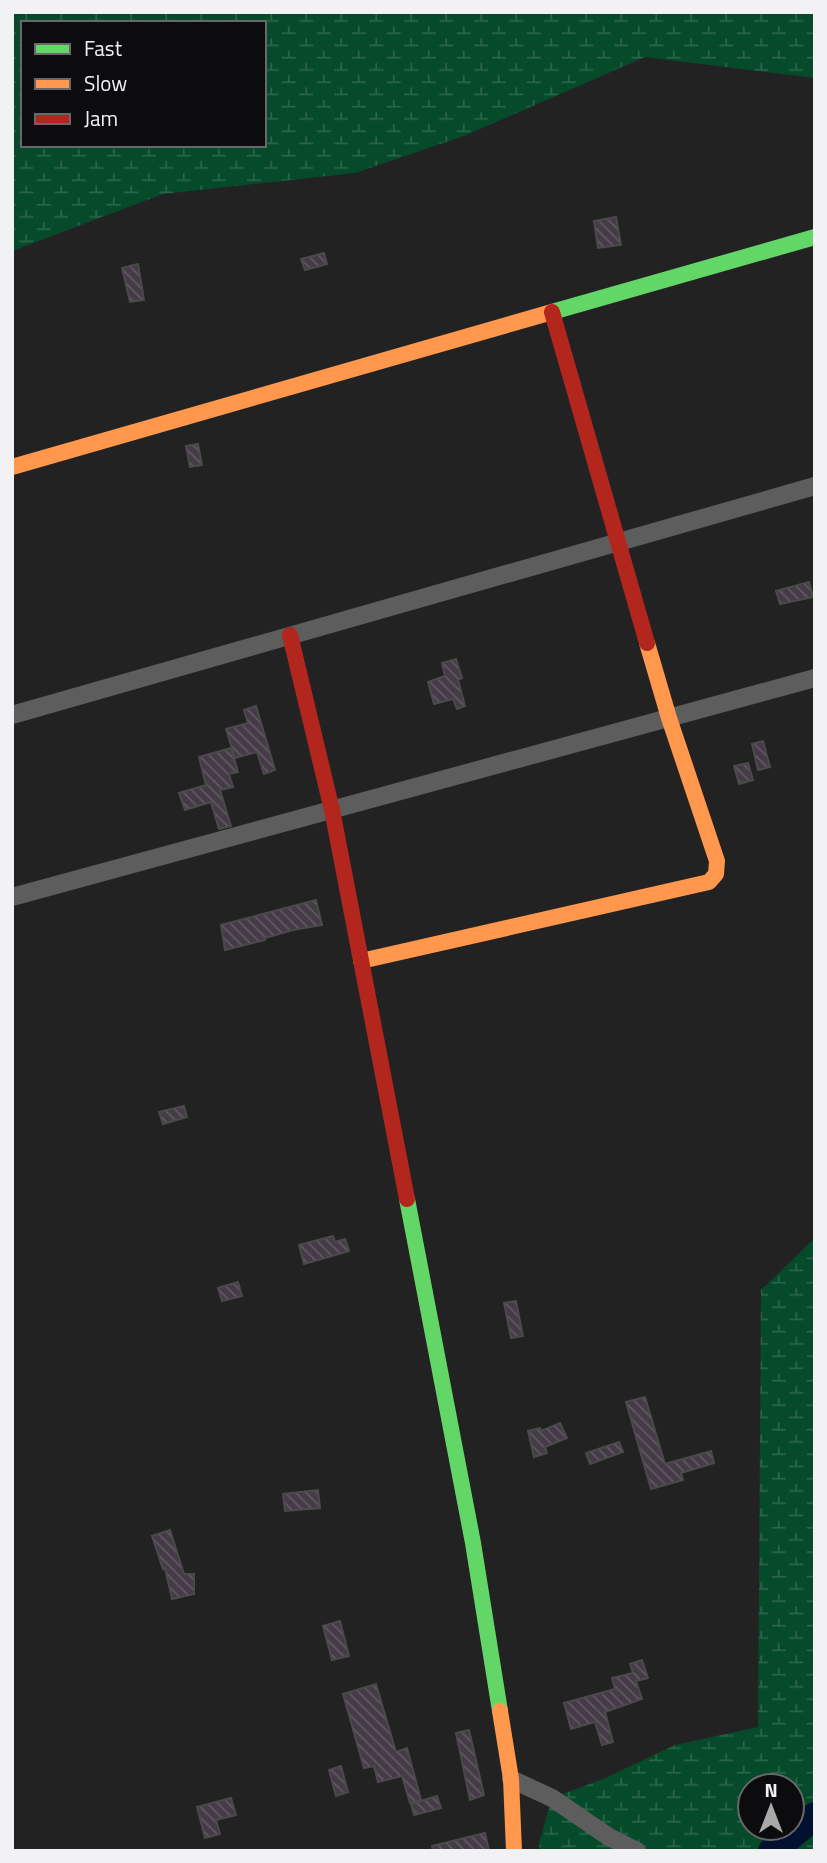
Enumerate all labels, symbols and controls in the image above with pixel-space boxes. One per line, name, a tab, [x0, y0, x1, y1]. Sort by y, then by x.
legend	[21, 21, 266, 147]
text: Fast	[84, 32, 123, 64]
text: Slow	[84, 67, 127, 99]
text: Jam	[84, 102, 118, 134]
north arrow	[736, 1772, 806, 1842]
text: N	[764, 1775, 778, 1804]

